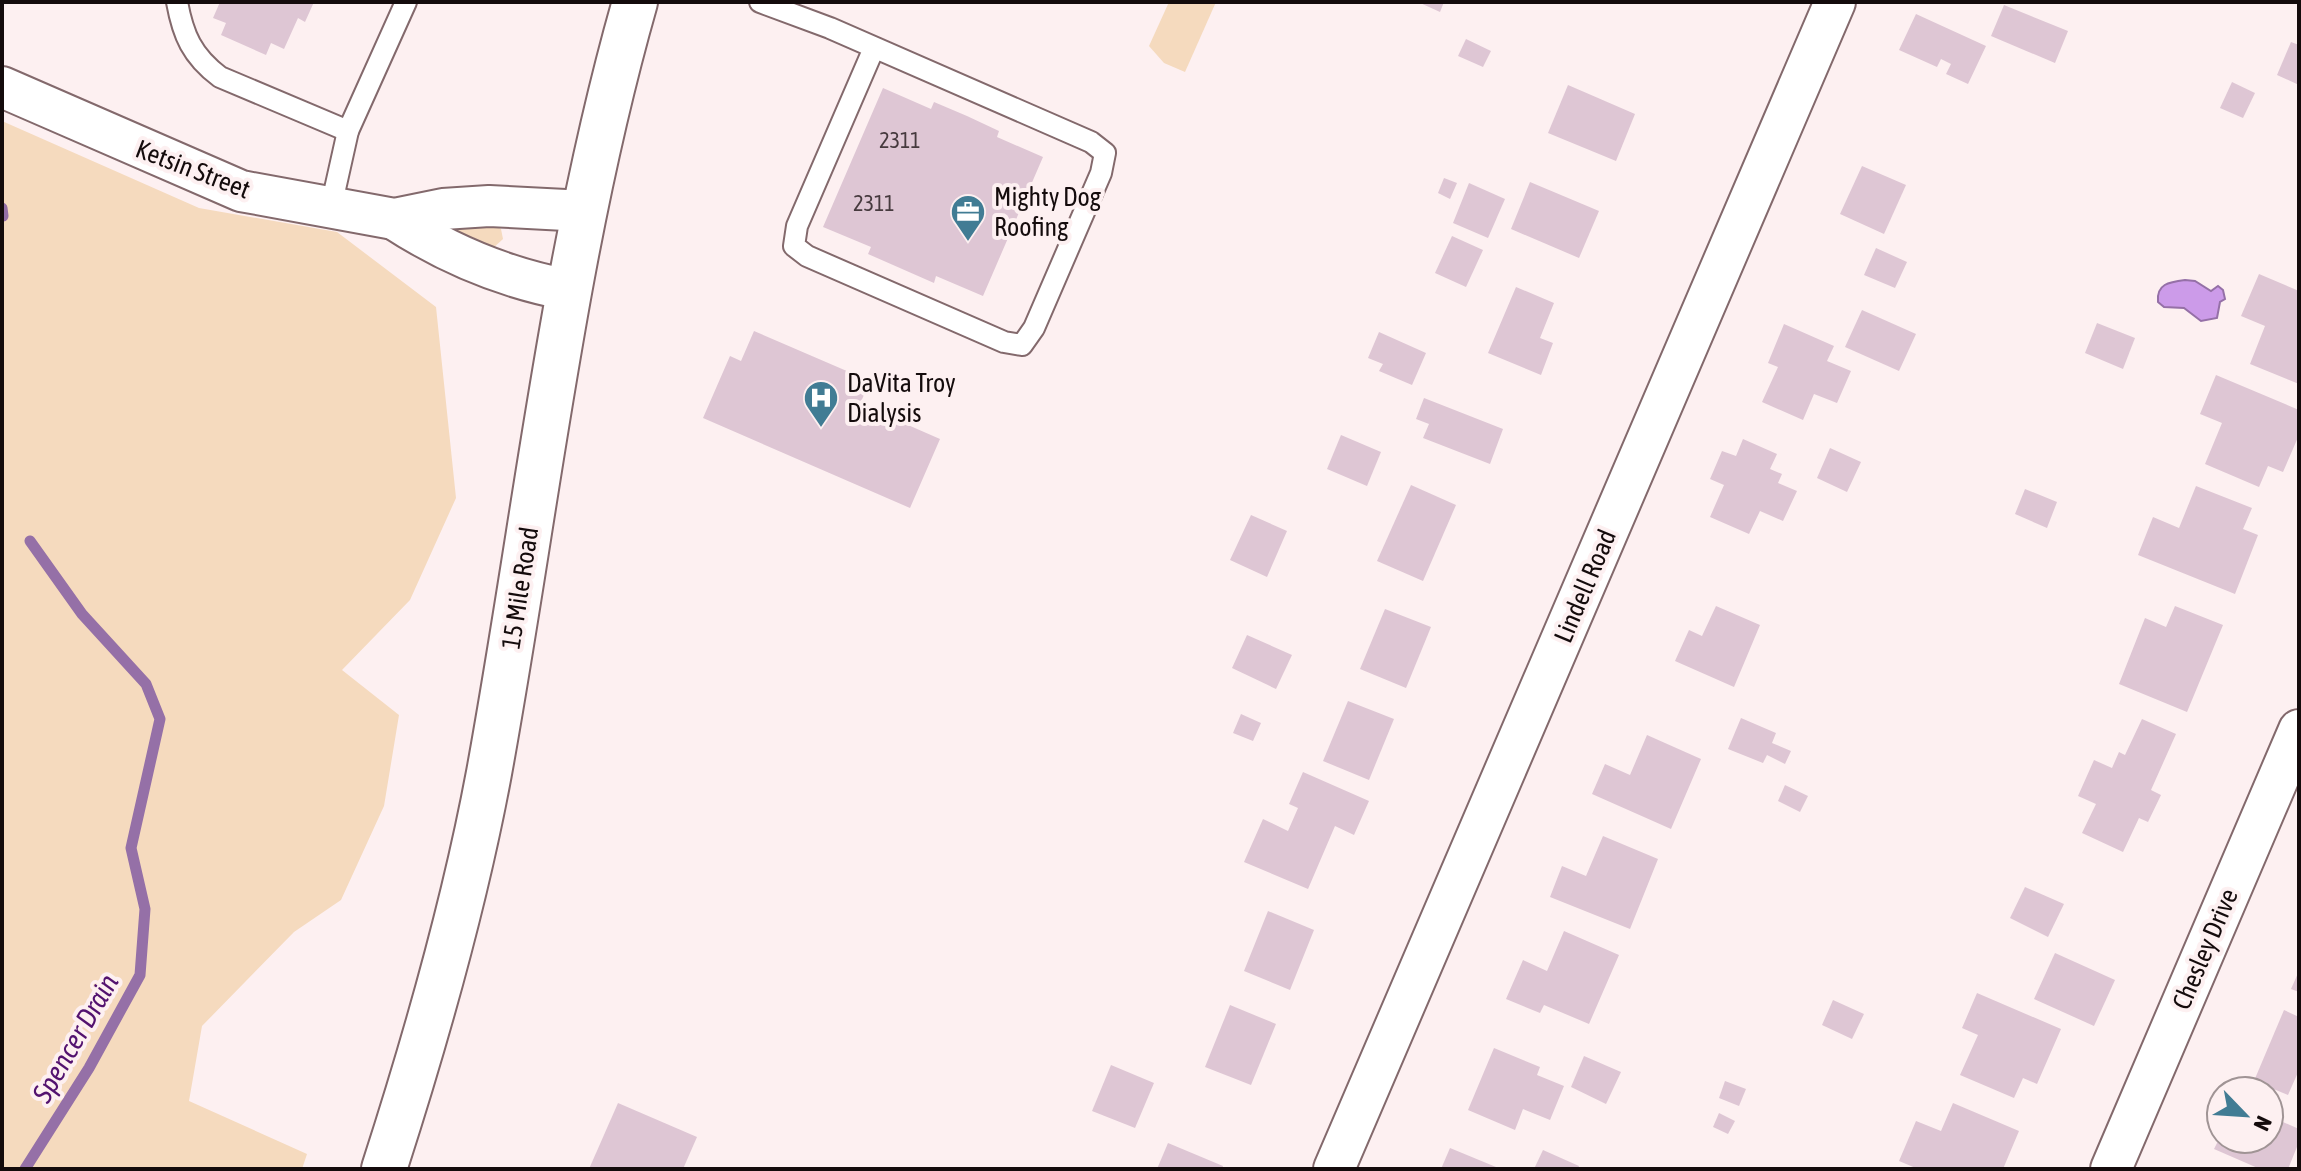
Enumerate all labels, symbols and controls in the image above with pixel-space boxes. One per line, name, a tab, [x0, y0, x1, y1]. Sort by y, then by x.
house number: 2311	[879, 127, 921, 153]
street label: Ketsin Street	[132, 134, 254, 204]
place label: Mighty Dog Roofing	[994, 182, 1102, 242]
house number: 2311	[853, 190, 895, 216]
office icon: Mighty Dog Roofing	[949, 193, 987, 243]
place label: DaVita Troy Dialysis	[847, 368, 956, 428]
hospital icon: DaVita Troy Dialysis	[802, 379, 840, 429]
street label: 15 Mile Road	[496, 525, 544, 651]
street label: Lindell Road	[1548, 525, 1622, 647]
street label: Chesley Drive	[2166, 884, 2244, 1014]
water label: Spencer Drain	[25, 968, 125, 1109]
north arrow	[2205, 1075, 2285, 1155]
text: N	[2249, 1112, 2278, 1135]

